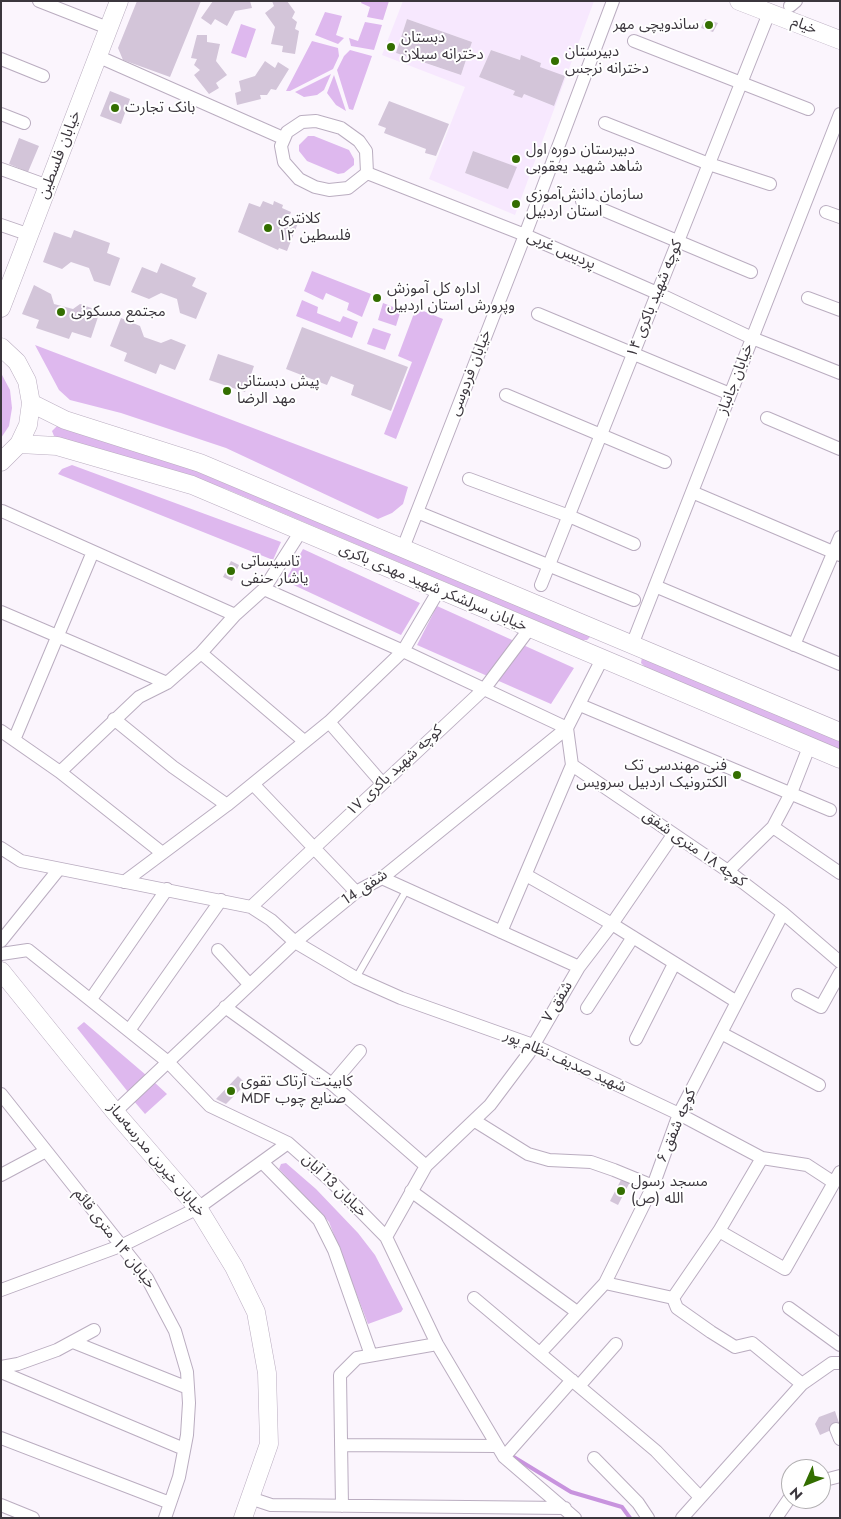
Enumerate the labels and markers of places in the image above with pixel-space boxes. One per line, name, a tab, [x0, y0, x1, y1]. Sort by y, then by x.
place label: ساندویچی مهر	[613, 16, 699, 34]
marker: ساندویچی مهر	[703, 19, 715, 31]
place label: دبستان دخترانه سبلان	[401, 29, 484, 64]
marker: دبستان دخترانه سبلان	[385, 41, 397, 53]
place label: دبیرستان دخترانه نرجس	[565, 43, 649, 78]
marker: دبیرستان دخترانه نرجس	[549, 55, 561, 67]
place label: بانک تجارت	[125, 99, 195, 117]
marker: بانک تجارت	[109, 102, 121, 114]
place label: دبیرستان دوره اول شاهد شهید یعقوبی	[526, 141, 643, 176]
marker: دبیرستان دوره اول شاهد شهید یعقوبی	[510, 153, 522, 165]
place label: سازمان دانش‌آموزی استان اردبیل	[526, 186, 643, 221]
marker: سازمان دانش‌آموزی استان اردبیل	[510, 198, 522, 210]
place label: کلانتری ۱۲ فلسطین	[278, 210, 351, 245]
marker: کلانتری ۱۲ فلسطین	[262, 222, 274, 234]
place label: اداره کل آموزش وپرورش استان اردبیل	[387, 280, 515, 315]
marker: اداره کل آموزش وپرورش استان اردبیل	[371, 292, 383, 304]
place label: مجتمع مسکونی	[71, 303, 166, 321]
marker: مجتمع مسکونی	[55, 306, 67, 318]
place label: پیش دبستانی مهد الرضا	[237, 373, 320, 408]
marker: پیش دبستانی مهد الرضا	[221, 385, 233, 397]
place label: تاسیساتی یاشار حنفی	[241, 553, 308, 588]
marker: تاسیساتی یاشار حنفی	[225, 565, 237, 577]
place label: فنی مهندسی تک الکترونیک اردبیل سرویس	[576, 757, 727, 792]
marker: فنی مهندسی تک الکترونیک اردبیل سرویس	[731, 769, 743, 781]
place label: کابینت آرتاک تقوی MDF صنایع چوب	[241, 1073, 353, 1108]
marker: کابینت آرتاک تقوی MDF صنایع چوب	[225, 1085, 237, 1097]
place label: مسجد رسول الله (ص)	[631, 1173, 708, 1208]
marker: مسجد رسول الله (ص)	[615, 1185, 627, 1197]

